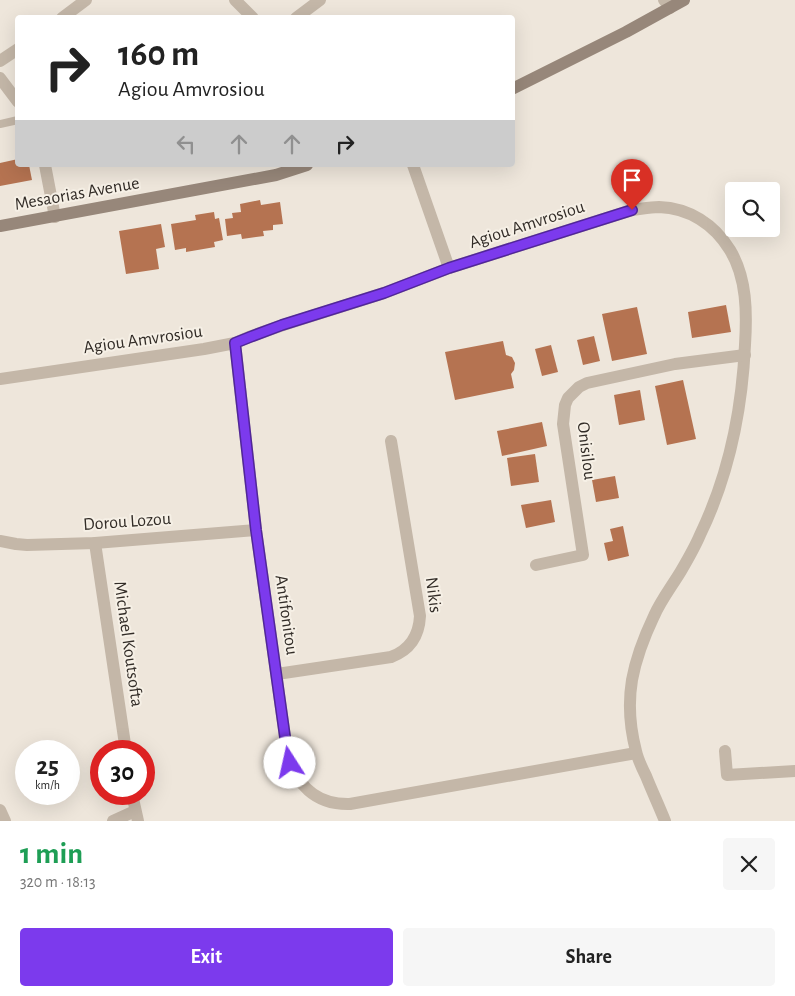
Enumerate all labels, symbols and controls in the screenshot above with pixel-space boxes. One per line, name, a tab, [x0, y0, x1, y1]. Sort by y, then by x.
icon: right	[35, 35, 100, 100]
text: 160 m	[118, 37, 199, 72]
text: Agiou Amvrosiou	[118, 78, 265, 100]
icon: left	[172, 130, 200, 158]
icon: ahead	[225, 130, 253, 158]
icon: ahead	[278, 130, 306, 158]
icon: right	[331, 130, 359, 158]
pin	[611, 159, 653, 210]
icon: arrive	[618, 166, 646, 194]
street label: Mesaorias Avenue	[13, 174, 141, 214]
map controls	[725, 182, 780, 237]
button: search	[725, 182, 780, 237]
street label: Agiou Amvrosiou	[467, 198, 587, 252]
street label: Agiou Amvrosiou	[82, 323, 204, 357]
street label: Onisilou	[573, 421, 599, 481]
street label: Dorou Lozou	[82, 510, 172, 534]
street label: Antifonitou	[271, 574, 301, 656]
street label: Nikis	[422, 576, 444, 614]
street label: Michael Koutsofta	[110, 580, 146, 708]
position arrow	[263, 736, 315, 788]
speed limit sign: 30	[90, 740, 155, 805]
text: 25	[36, 754, 59, 779]
text: km/h	[35, 779, 60, 791]
button: close	[723, 838, 775, 890]
text: 1 min	[20, 839, 83, 869]
text: 320 m · 18:13	[20, 874, 96, 890]
button: Exit	[20, 928, 393, 986]
button: Share	[403, 928, 775, 986]

